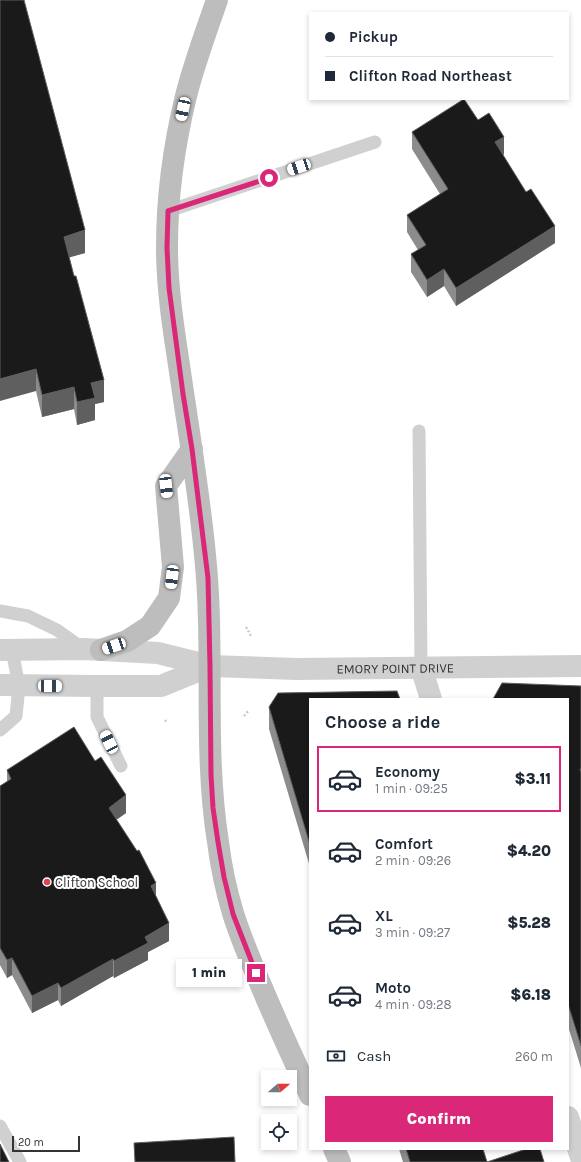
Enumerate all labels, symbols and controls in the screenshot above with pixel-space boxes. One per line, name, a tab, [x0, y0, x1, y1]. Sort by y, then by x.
text: Pickup	[349, 28, 398, 46]
text: Clifton Road Northeast	[349, 67, 512, 85]
car	[175, 96, 191, 122]
car	[286, 157, 312, 177]
route start	[260, 169, 278, 187]
car	[159, 473, 173, 499]
car	[165, 564, 179, 590]
car	[101, 636, 127, 656]
street label: EMORY POINT DRIVE	[336, 660, 454, 676]
car	[38, 680, 62, 692]
text: Choose a ride	[325, 711, 440, 733]
car	[98, 729, 120, 755]
icon: car	[327, 761, 363, 797]
text: Economy	[375, 763, 440, 781]
text: $3.11	[515, 770, 551, 788]
text: 1 min · 09:25	[375, 781, 448, 796]
icon: car	[327, 833, 363, 869]
text: Comfort	[375, 835, 433, 853]
text: $4.20	[507, 842, 551, 860]
text: 2 min · 09:26	[375, 853, 451, 868]
place label: Clifton School	[55, 875, 138, 890]
marker: Clifton School	[42, 877, 52, 887]
icon: car	[327, 905, 363, 941]
text: XL	[375, 907, 393, 925]
text: $5.28	[507, 914, 551, 932]
text: 3 min · 09:27	[375, 925, 450, 940]
callout: 1 min	[176, 959, 242, 987]
route end	[247, 964, 265, 982]
text: 1 min	[192, 965, 226, 980]
icon: car	[327, 977, 363, 1013]
text: Moto	[375, 979, 411, 997]
text: $6.18	[510, 986, 551, 1004]
text: 4 min · 09:28	[375, 997, 452, 1012]
icon: cash	[325, 1045, 347, 1067]
text: Cash	[357, 1047, 391, 1065]
text: 260 m	[515, 1049, 553, 1064]
north arrow	[261, 1070, 297, 1106]
map controls	[261, 1070, 297, 1150]
button: Confirm	[325, 1096, 553, 1142]
button: locate	[261, 1114, 297, 1150]
scale bar	[12, 1134, 80, 1153]
text: 20 m	[18, 1136, 44, 1149]

